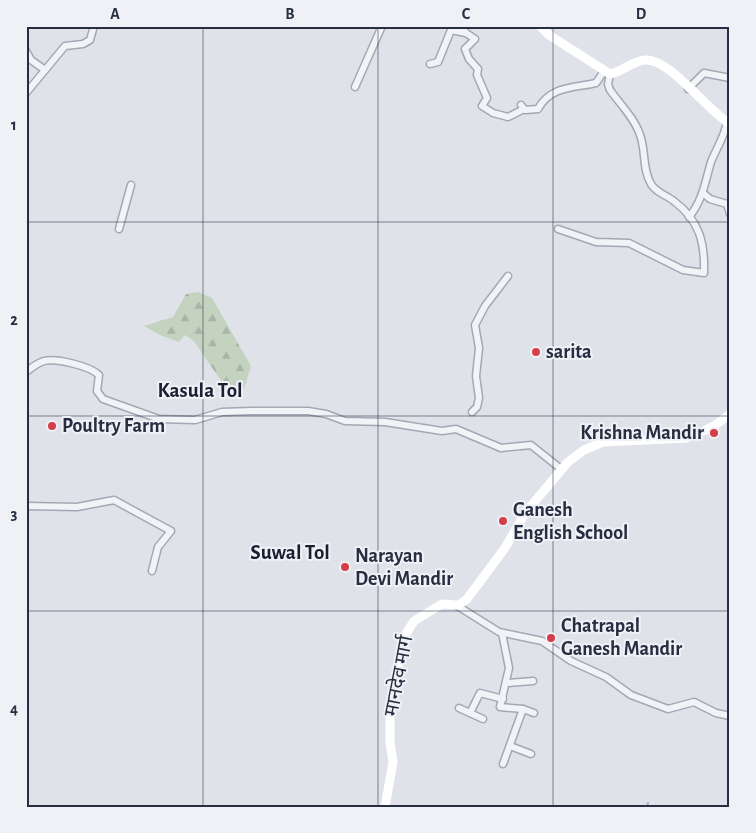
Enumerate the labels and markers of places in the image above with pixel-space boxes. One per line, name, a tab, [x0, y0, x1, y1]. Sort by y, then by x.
place label: sarita	[546, 342, 592, 362]
marker: sarita	[530, 346, 542, 358]
place label: Poultry Farm	[62, 416, 165, 436]
marker: Poultry Farm	[46, 420, 58, 432]
place label: Krishna Mandir	[580, 423, 704, 443]
marker: Krishna Mandir	[708, 427, 720, 439]
place label: Ganesh English School	[513, 500, 628, 543]
marker: Ganesh English School	[497, 515, 509, 527]
place label: Narayan Devi Mandir	[355, 546, 453, 589]
marker: Narayan Devi Mandir	[339, 561, 351, 573]
place label: Chatrapal Ganesh Mandir	[561, 616, 682, 659]
marker: Chatrapal Ganesh Mandir	[545, 632, 557, 644]

